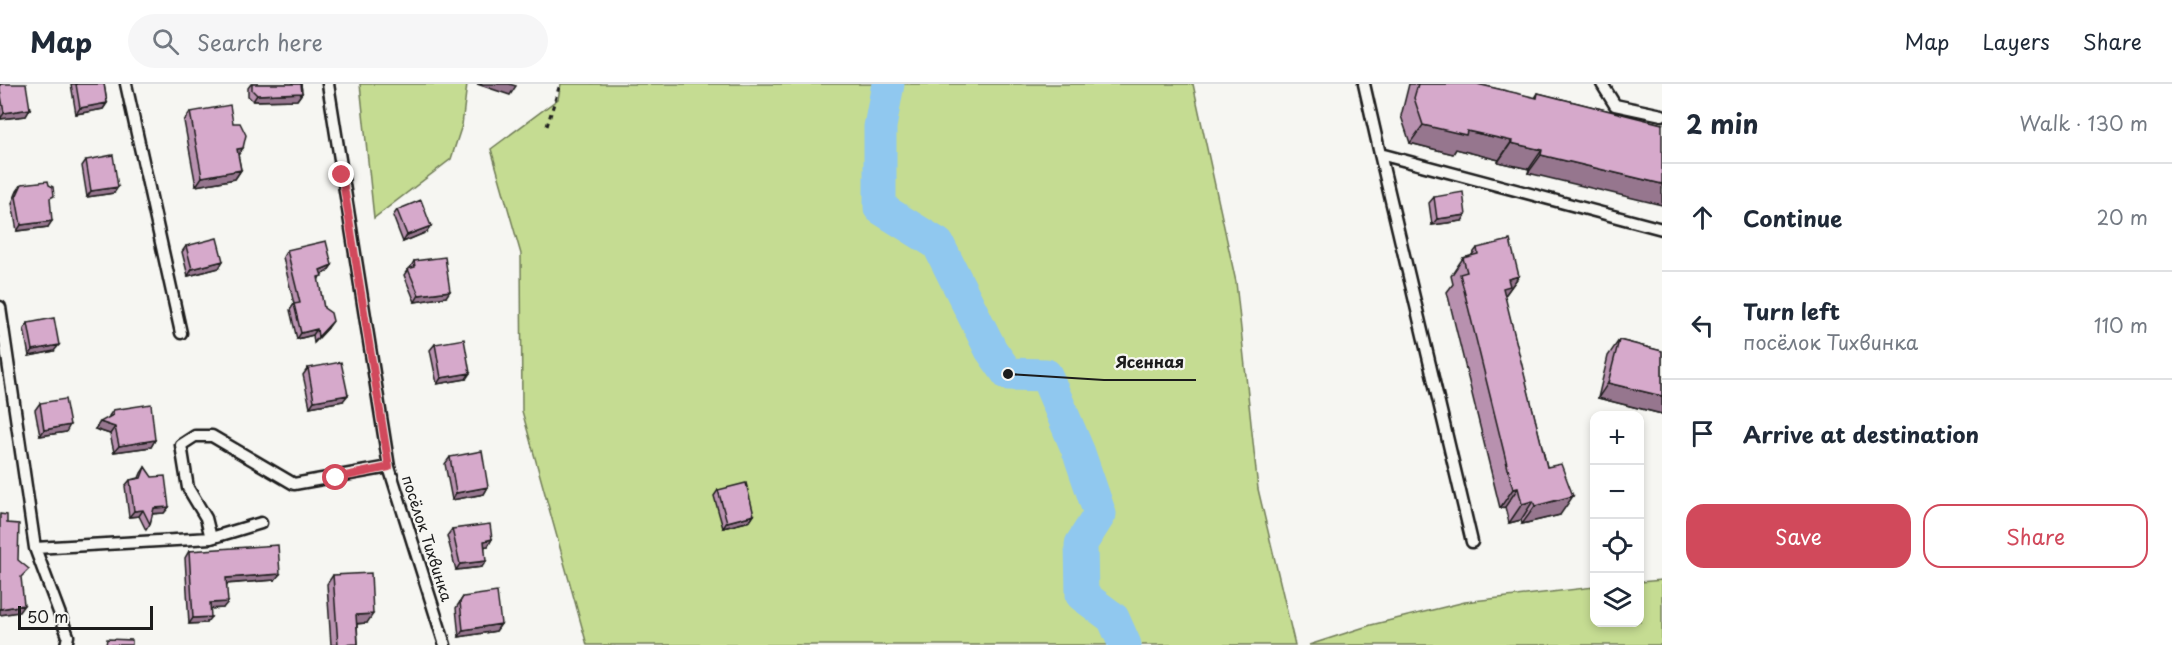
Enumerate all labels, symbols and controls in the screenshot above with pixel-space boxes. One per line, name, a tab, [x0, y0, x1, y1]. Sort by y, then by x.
search box	[128, 14, 548, 68]
text: Map	[30, 20, 92, 63]
icon: search	[149, 25, 182, 58]
text: Search here	[197, 25, 323, 58]
text: Map	[1905, 25, 1949, 57]
text: Layers	[1982, 25, 2050, 57]
text: Share	[2083, 25, 2142, 57]
text: 2 min	[1686, 104, 1759, 143]
text: Walk · 130 m	[2020, 108, 2148, 138]
route end	[328, 161, 354, 187]
icon: ahead	[1686, 201, 1719, 234]
text: Continue	[1743, 201, 1842, 234]
text: 20 m	[2096, 202, 2148, 232]
text: Turn left	[1743, 294, 1840, 327]
icon: left	[1686, 309, 1719, 342]
text: 110 m	[2094, 310, 2148, 340]
text: посёлок Тихвинка	[1743, 327, 1918, 357]
callout: Ясенная	[1104, 346, 1196, 380]
text: Ясенная	[1116, 349, 1184, 373]
map controls	[1590, 411, 1644, 627]
button: +	[1590, 411, 1644, 465]
icon: arrive	[1686, 417, 1719, 450]
text: Arrive at destination	[1743, 417, 1979, 450]
route start	[322, 464, 348, 490]
button: −	[1590, 465, 1644, 519]
street label: посёлок Тихвинка	[397, 472, 459, 605]
button: Save	[1686, 504, 1911, 568]
button: Share	[1923, 504, 2148, 568]
button: locate	[1590, 519, 1644, 573]
button: layers	[1590, 573, 1644, 627]
scale bar	[18, 603, 153, 630]
text: 50 m	[27, 604, 68, 628]

